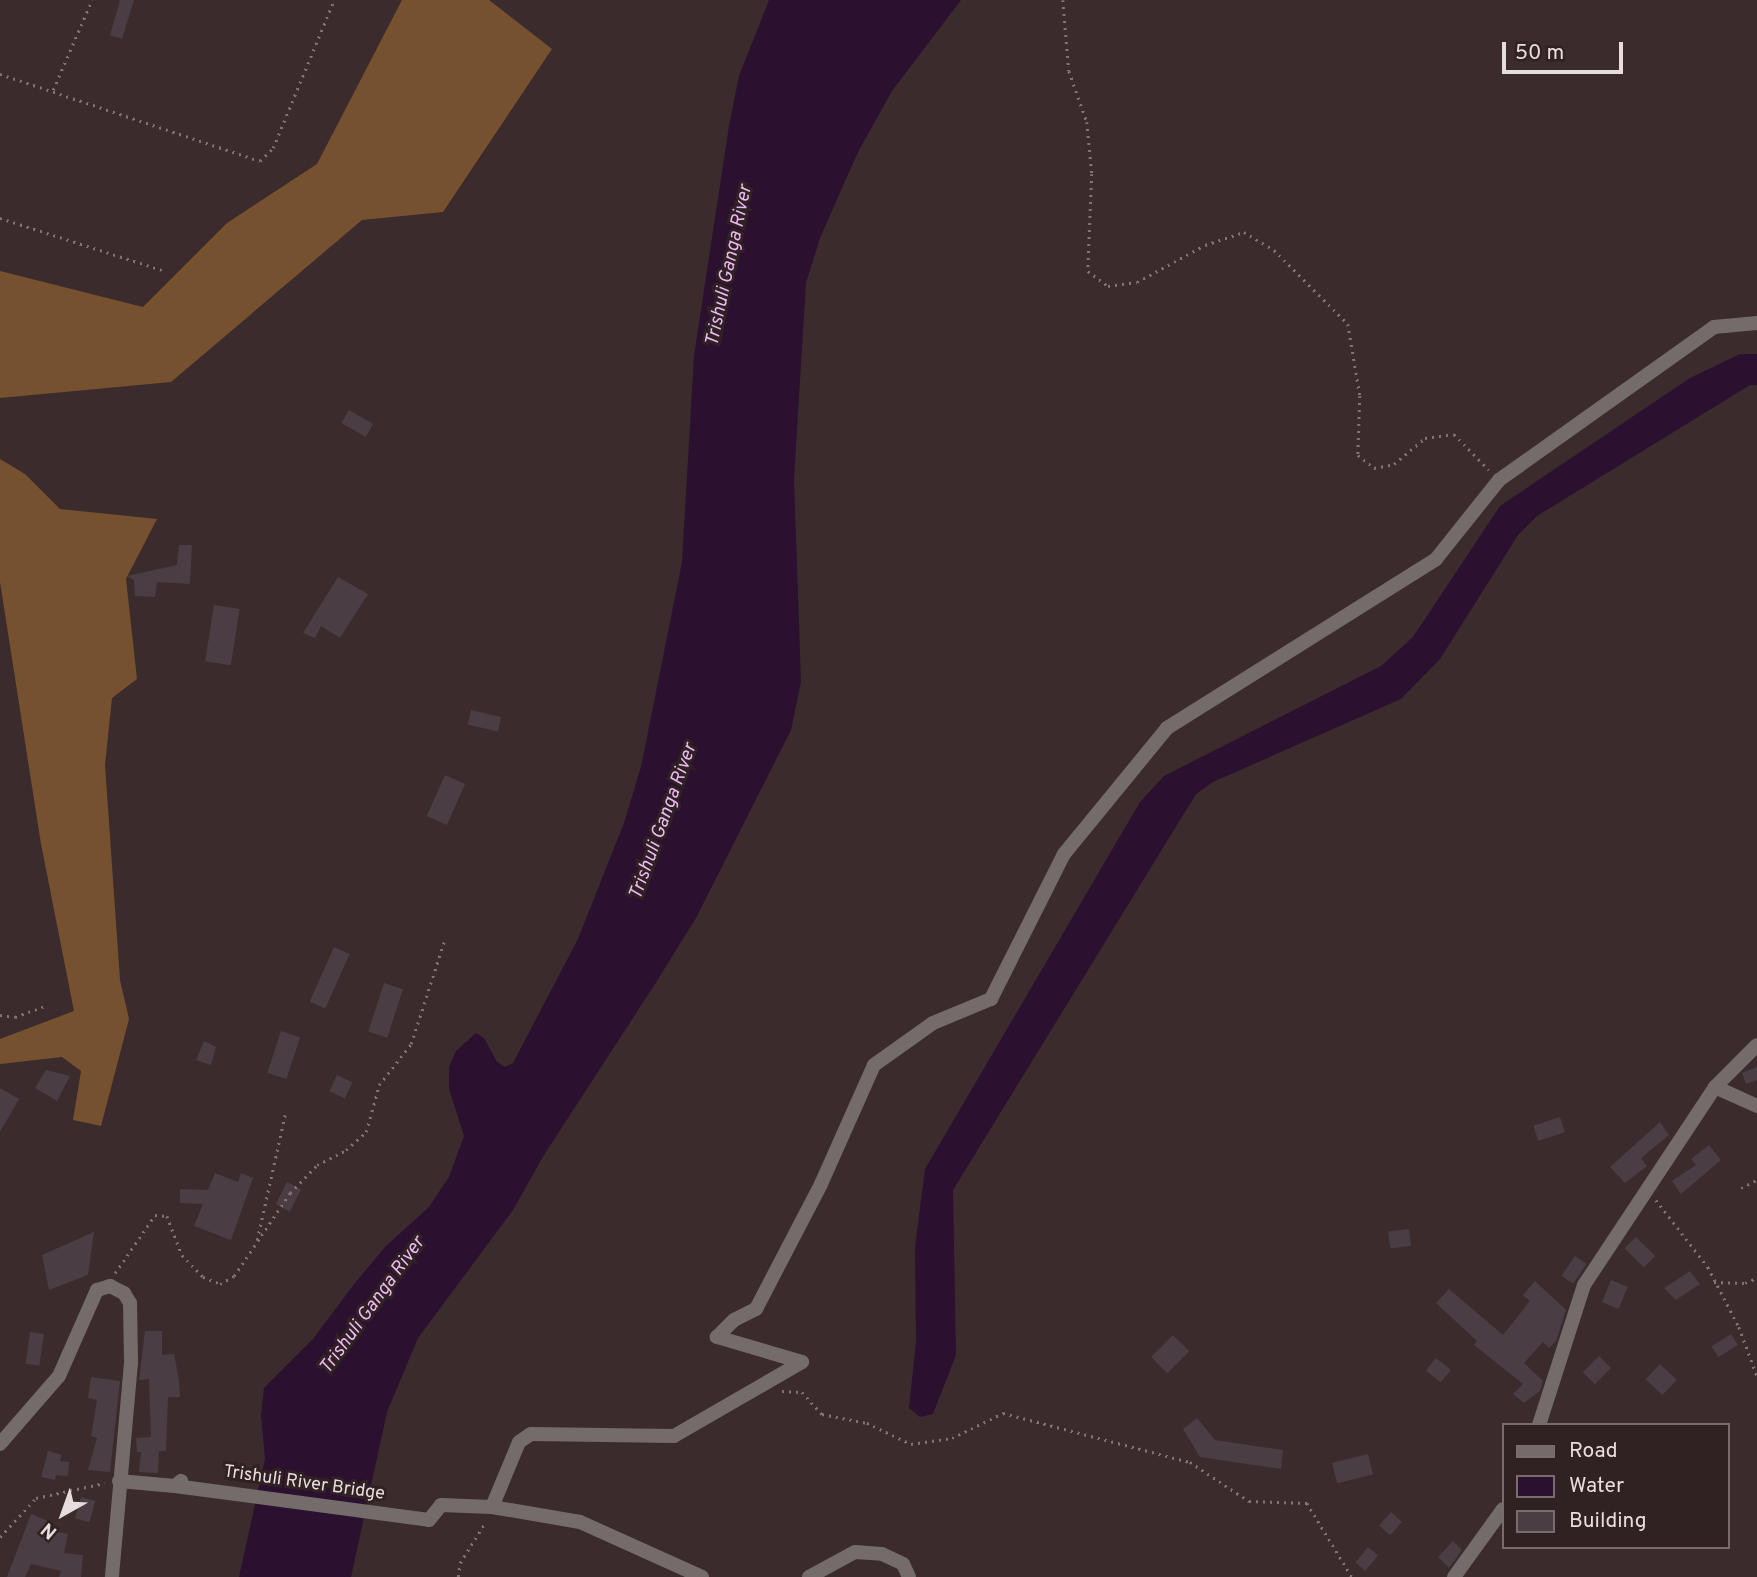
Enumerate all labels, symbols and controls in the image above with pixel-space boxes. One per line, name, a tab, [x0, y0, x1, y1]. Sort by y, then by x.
scale bar	[1505, 28, 1626, 72]
text: 50 m	[1515, 40, 1564, 67]
water label: Trishuli Ganga River	[702, 183, 758, 349]
water label: Trishuli Ganga River	[625, 741, 703, 903]
water label: Trishuli Ganga River	[315, 1233, 431, 1379]
legend	[1502, 1423, 1729, 1549]
text: Road	[1569, 1438, 1618, 1465]
street label: Trishuli River Bridge	[222, 1462, 386, 1506]
text: Water	[1569, 1473, 1624, 1500]
north arrow	[28, 1479, 98, 1549]
text: Building	[1569, 1508, 1647, 1535]
text: N	[37, 1517, 62, 1544]

